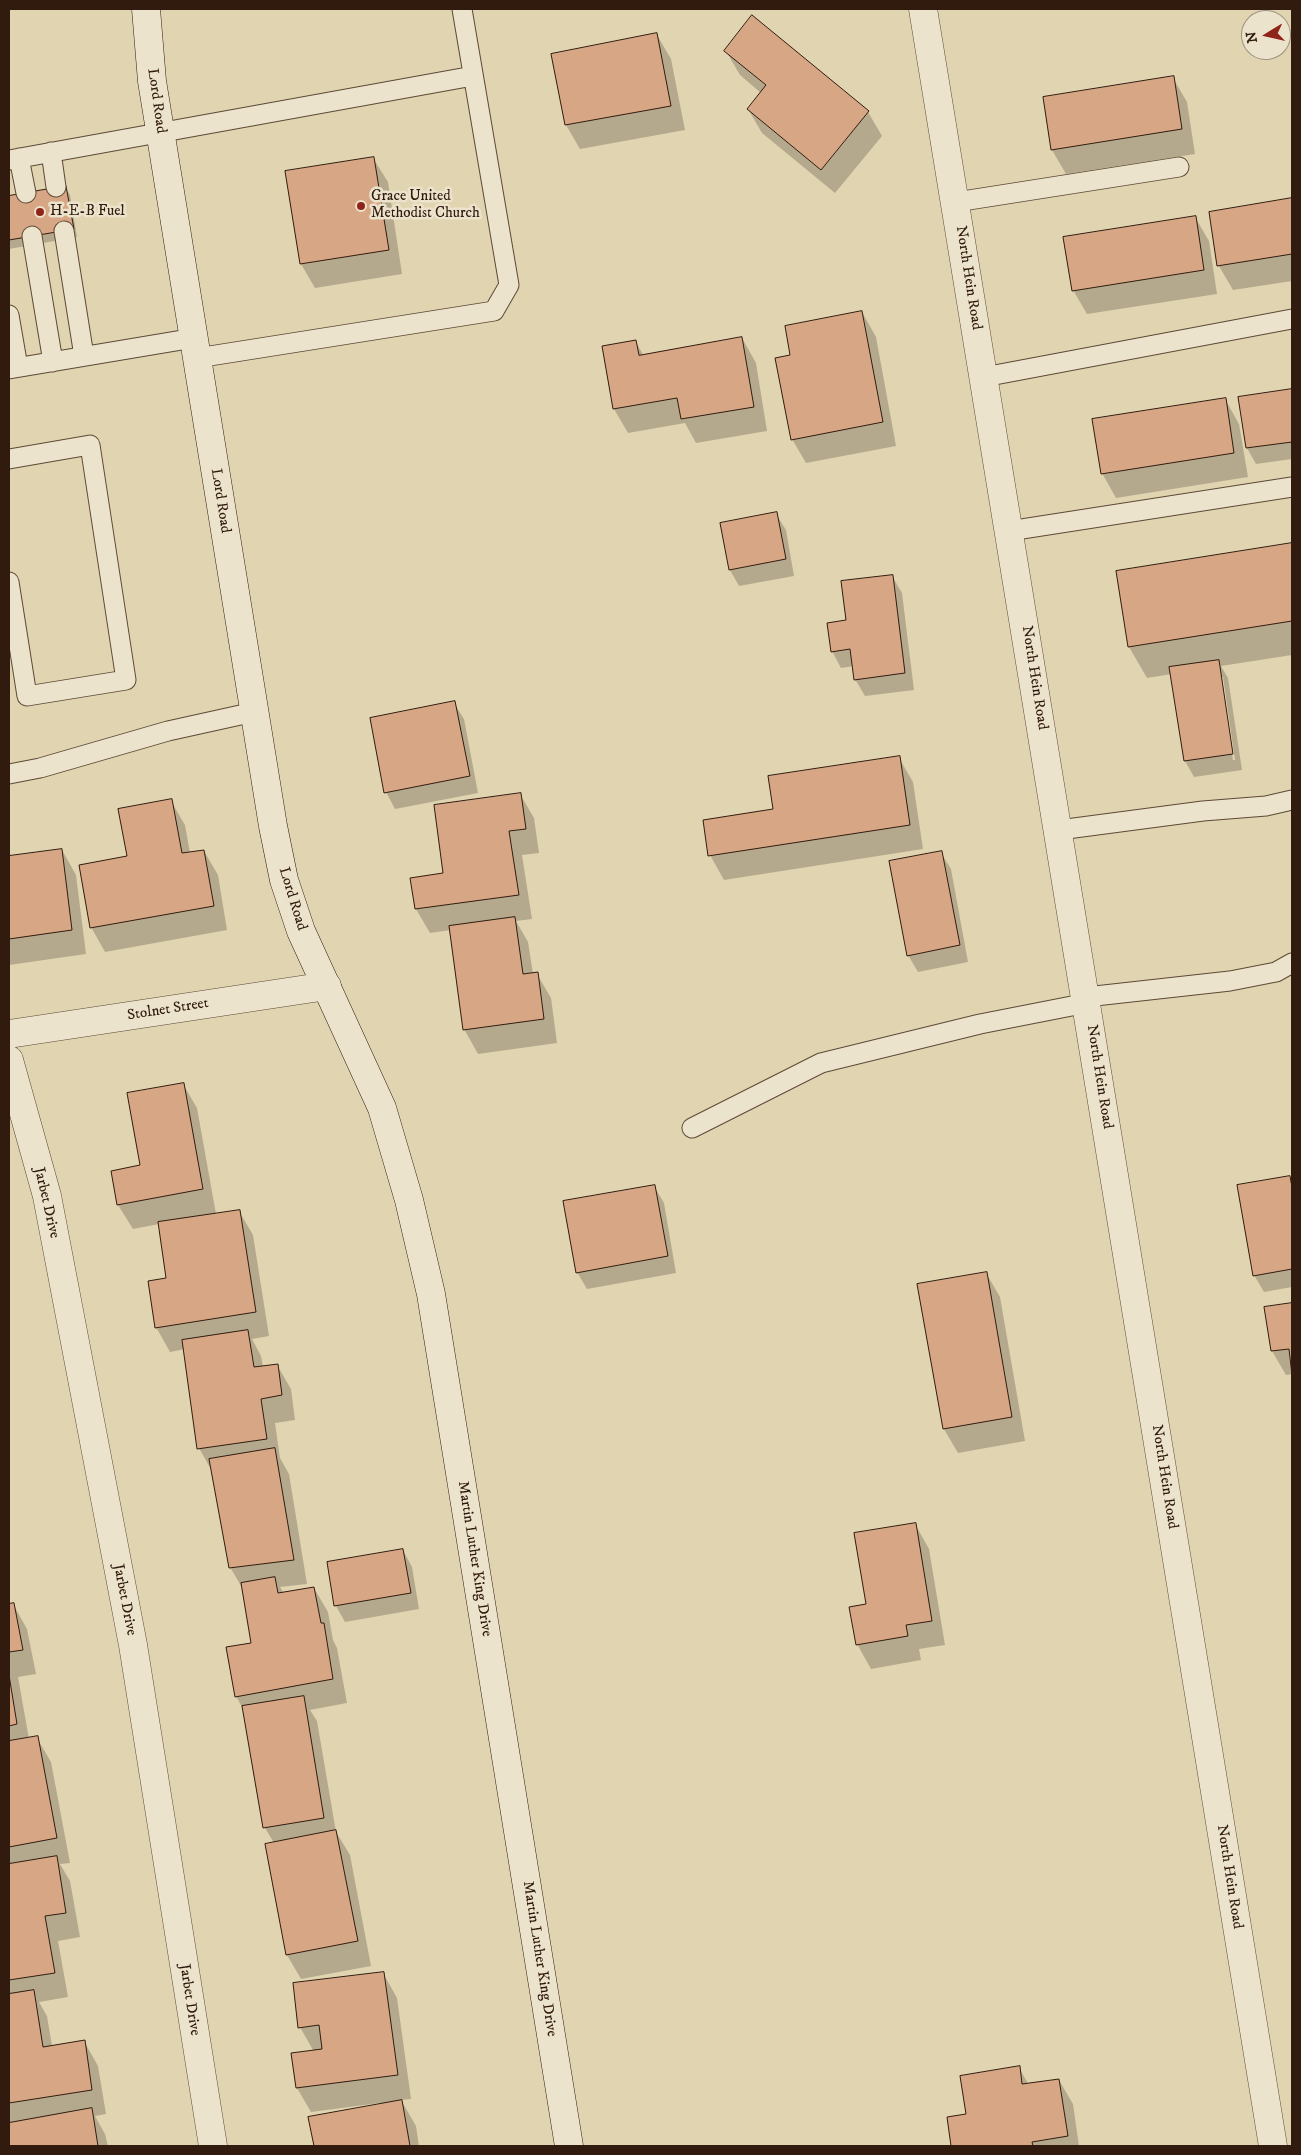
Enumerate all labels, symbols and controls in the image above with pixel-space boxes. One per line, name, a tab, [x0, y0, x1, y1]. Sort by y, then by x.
north arrow	[1241, 10, 1291, 60]
text: N	[1242, 30, 1262, 44]
street label: Lord Road	[143, 67, 169, 135]
place label: Grace United Methodist Church	[371, 188, 480, 223]
marker: Grace United Methodist Church	[355, 200, 367, 212]
place label: H-E-B Fuel	[50, 203, 125, 221]
marker: H-E-B Fuel	[34, 206, 46, 218]
street label: North Hein Road	[951, 225, 985, 331]
street label: Lord Road	[206, 467, 234, 535]
street label: North Hein Road	[1017, 625, 1051, 731]
street label: Lord Road	[274, 865, 310, 933]
street label: Stolnet Street	[126, 995, 210, 1025]
street label: North Hein Road	[1082, 1024, 1116, 1130]
street label: Jarbet Drive	[29, 1166, 63, 1240]
street label: North Hein Road	[1147, 1424, 1181, 1530]
street label: Martin Luther King Drive	[453, 1480, 495, 1638]
street label: Jarbet Drive	[108, 1563, 140, 1637]
street label: North Hein Road	[1212, 1824, 1246, 1930]
street label: Martin Luther King Drive	[518, 1880, 560, 2038]
street label: Jarbet Drive	[174, 1963, 204, 2037]

